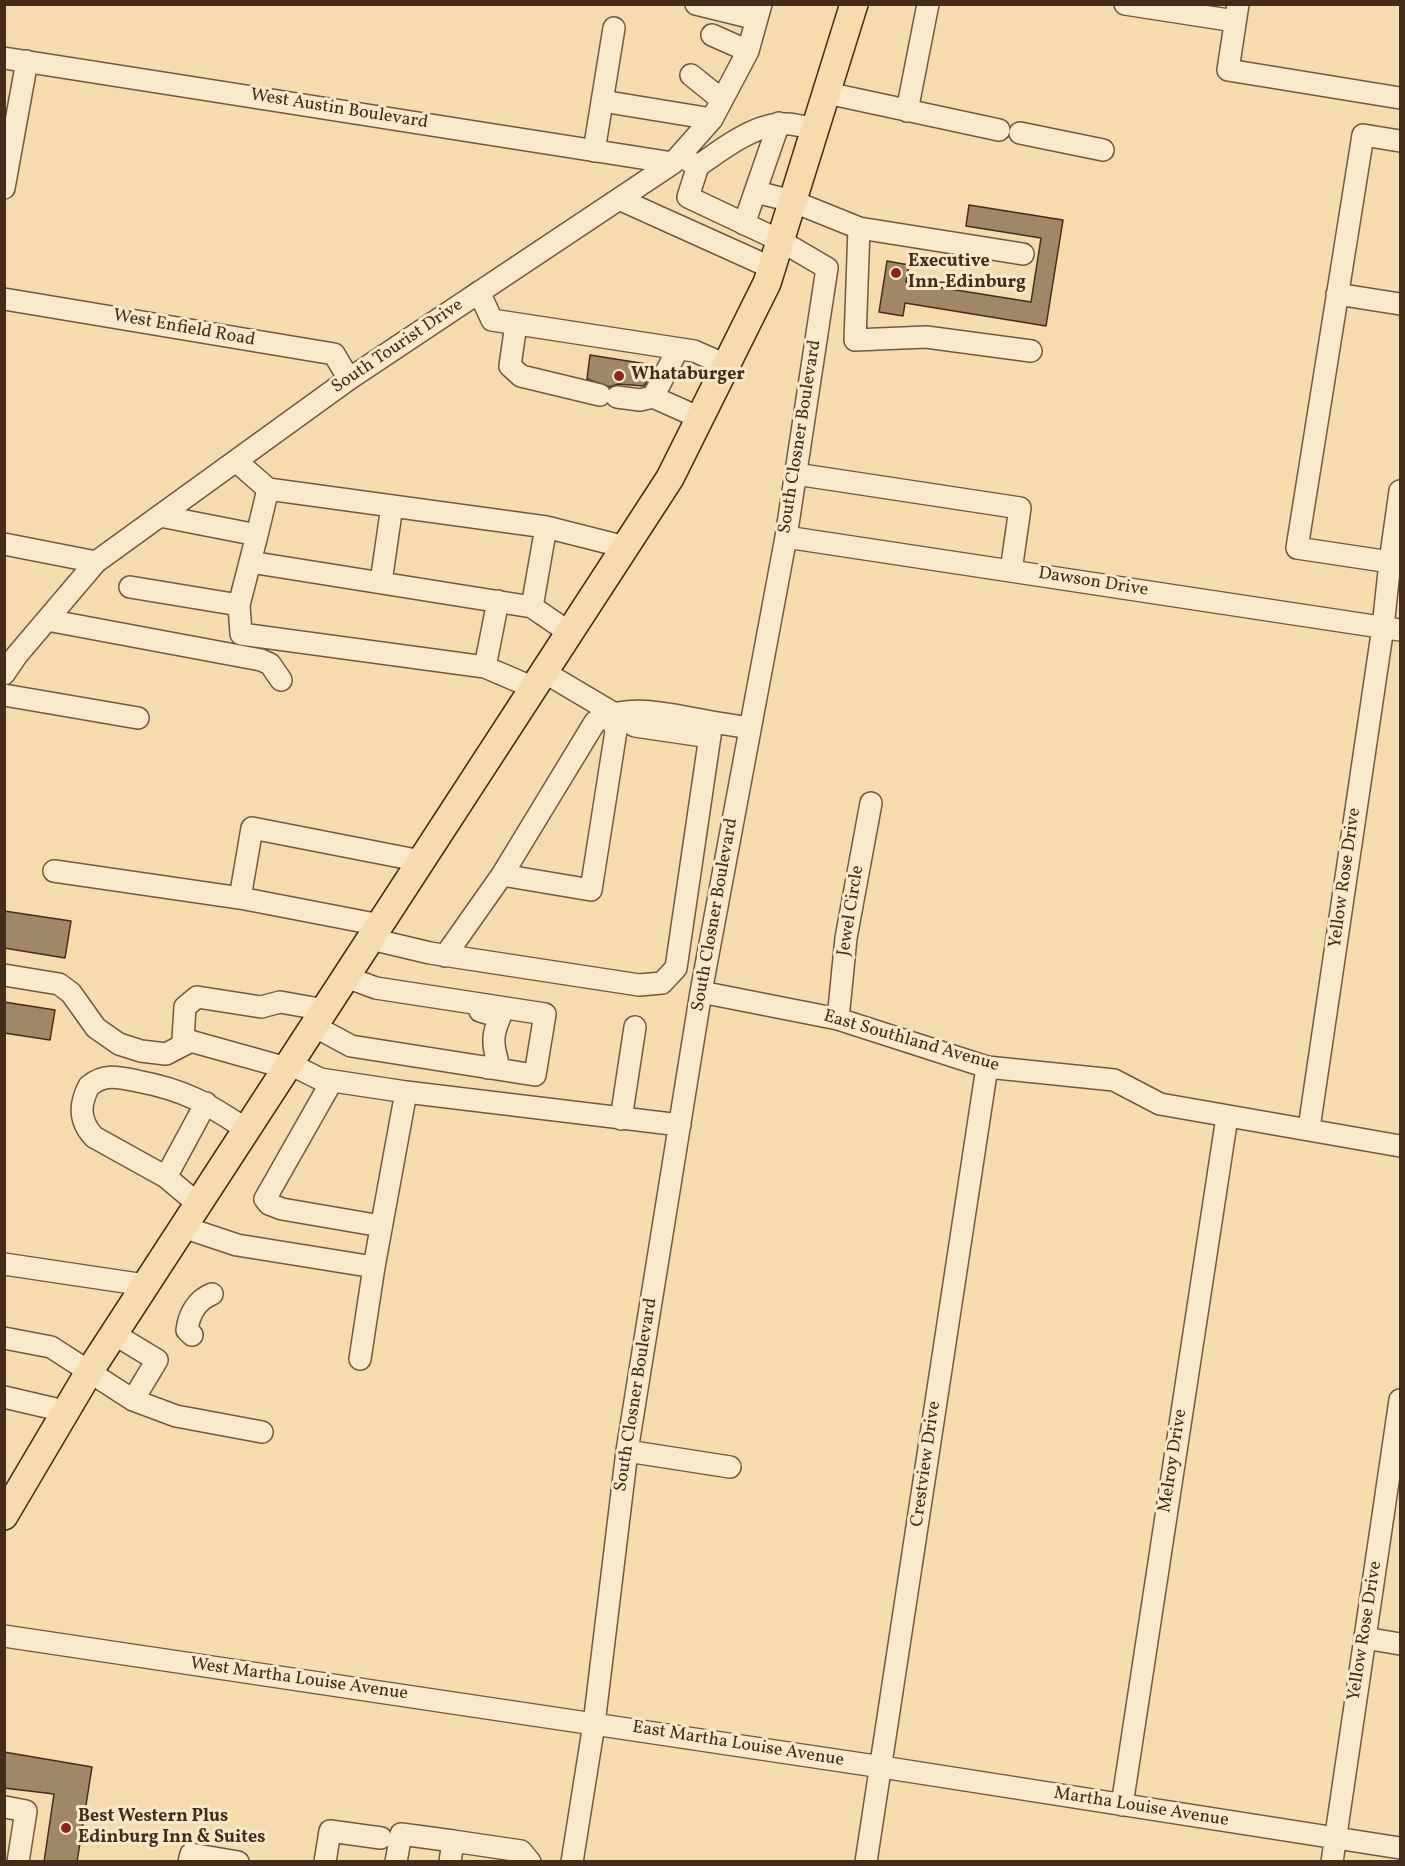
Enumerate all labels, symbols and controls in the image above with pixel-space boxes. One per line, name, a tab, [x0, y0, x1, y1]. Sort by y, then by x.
street label: West Austin Boulevard	[248, 85, 430, 135]
place label: Executive Inn-Edinburg	[908, 252, 1026, 294]
marker: Executive Inn-Edinburg	[889, 266, 903, 280]
street label: South Tourist Drive	[328, 295, 468, 399]
street label: West Enfield Road	[111, 306, 257, 352]
street label: South Closner Boulevard	[775, 339, 827, 535]
place label: Whataburger	[631, 365, 745, 387]
marker: Whataburger	[612, 369, 626, 383]
street label: Dawson Drive	[1036, 564, 1150, 602]
street label: Yellow Rose Drive	[1325, 807, 1367, 949]
street label: South Closner Boulevard	[688, 817, 744, 1013]
street label: Jewel Circle	[834, 864, 870, 958]
street label: East Southland Avenue	[821, 1007, 1001, 1077]
street label: South Closner Boulevard	[611, 1297, 663, 1493]
street label: Crestview Drive	[907, 1400, 947, 1528]
street label: Melroy Drive	[1155, 1408, 1193, 1514]
street label: Yellow Rose Drive	[1344, 1560, 1388, 1702]
street label: West Martha Louise Avenue	[189, 1654, 409, 1706]
street label: East Martha Louise Avenue	[631, 1718, 845, 1772]
street label: Martha Louise Avenue	[1052, 1784, 1230, 1832]
place label: Best Western Plus Edinburg Inn & Suites	[78, 1807, 266, 1850]
marker: Best Western Plus Edinburg Inn & Suites	[59, 1821, 73, 1835]

